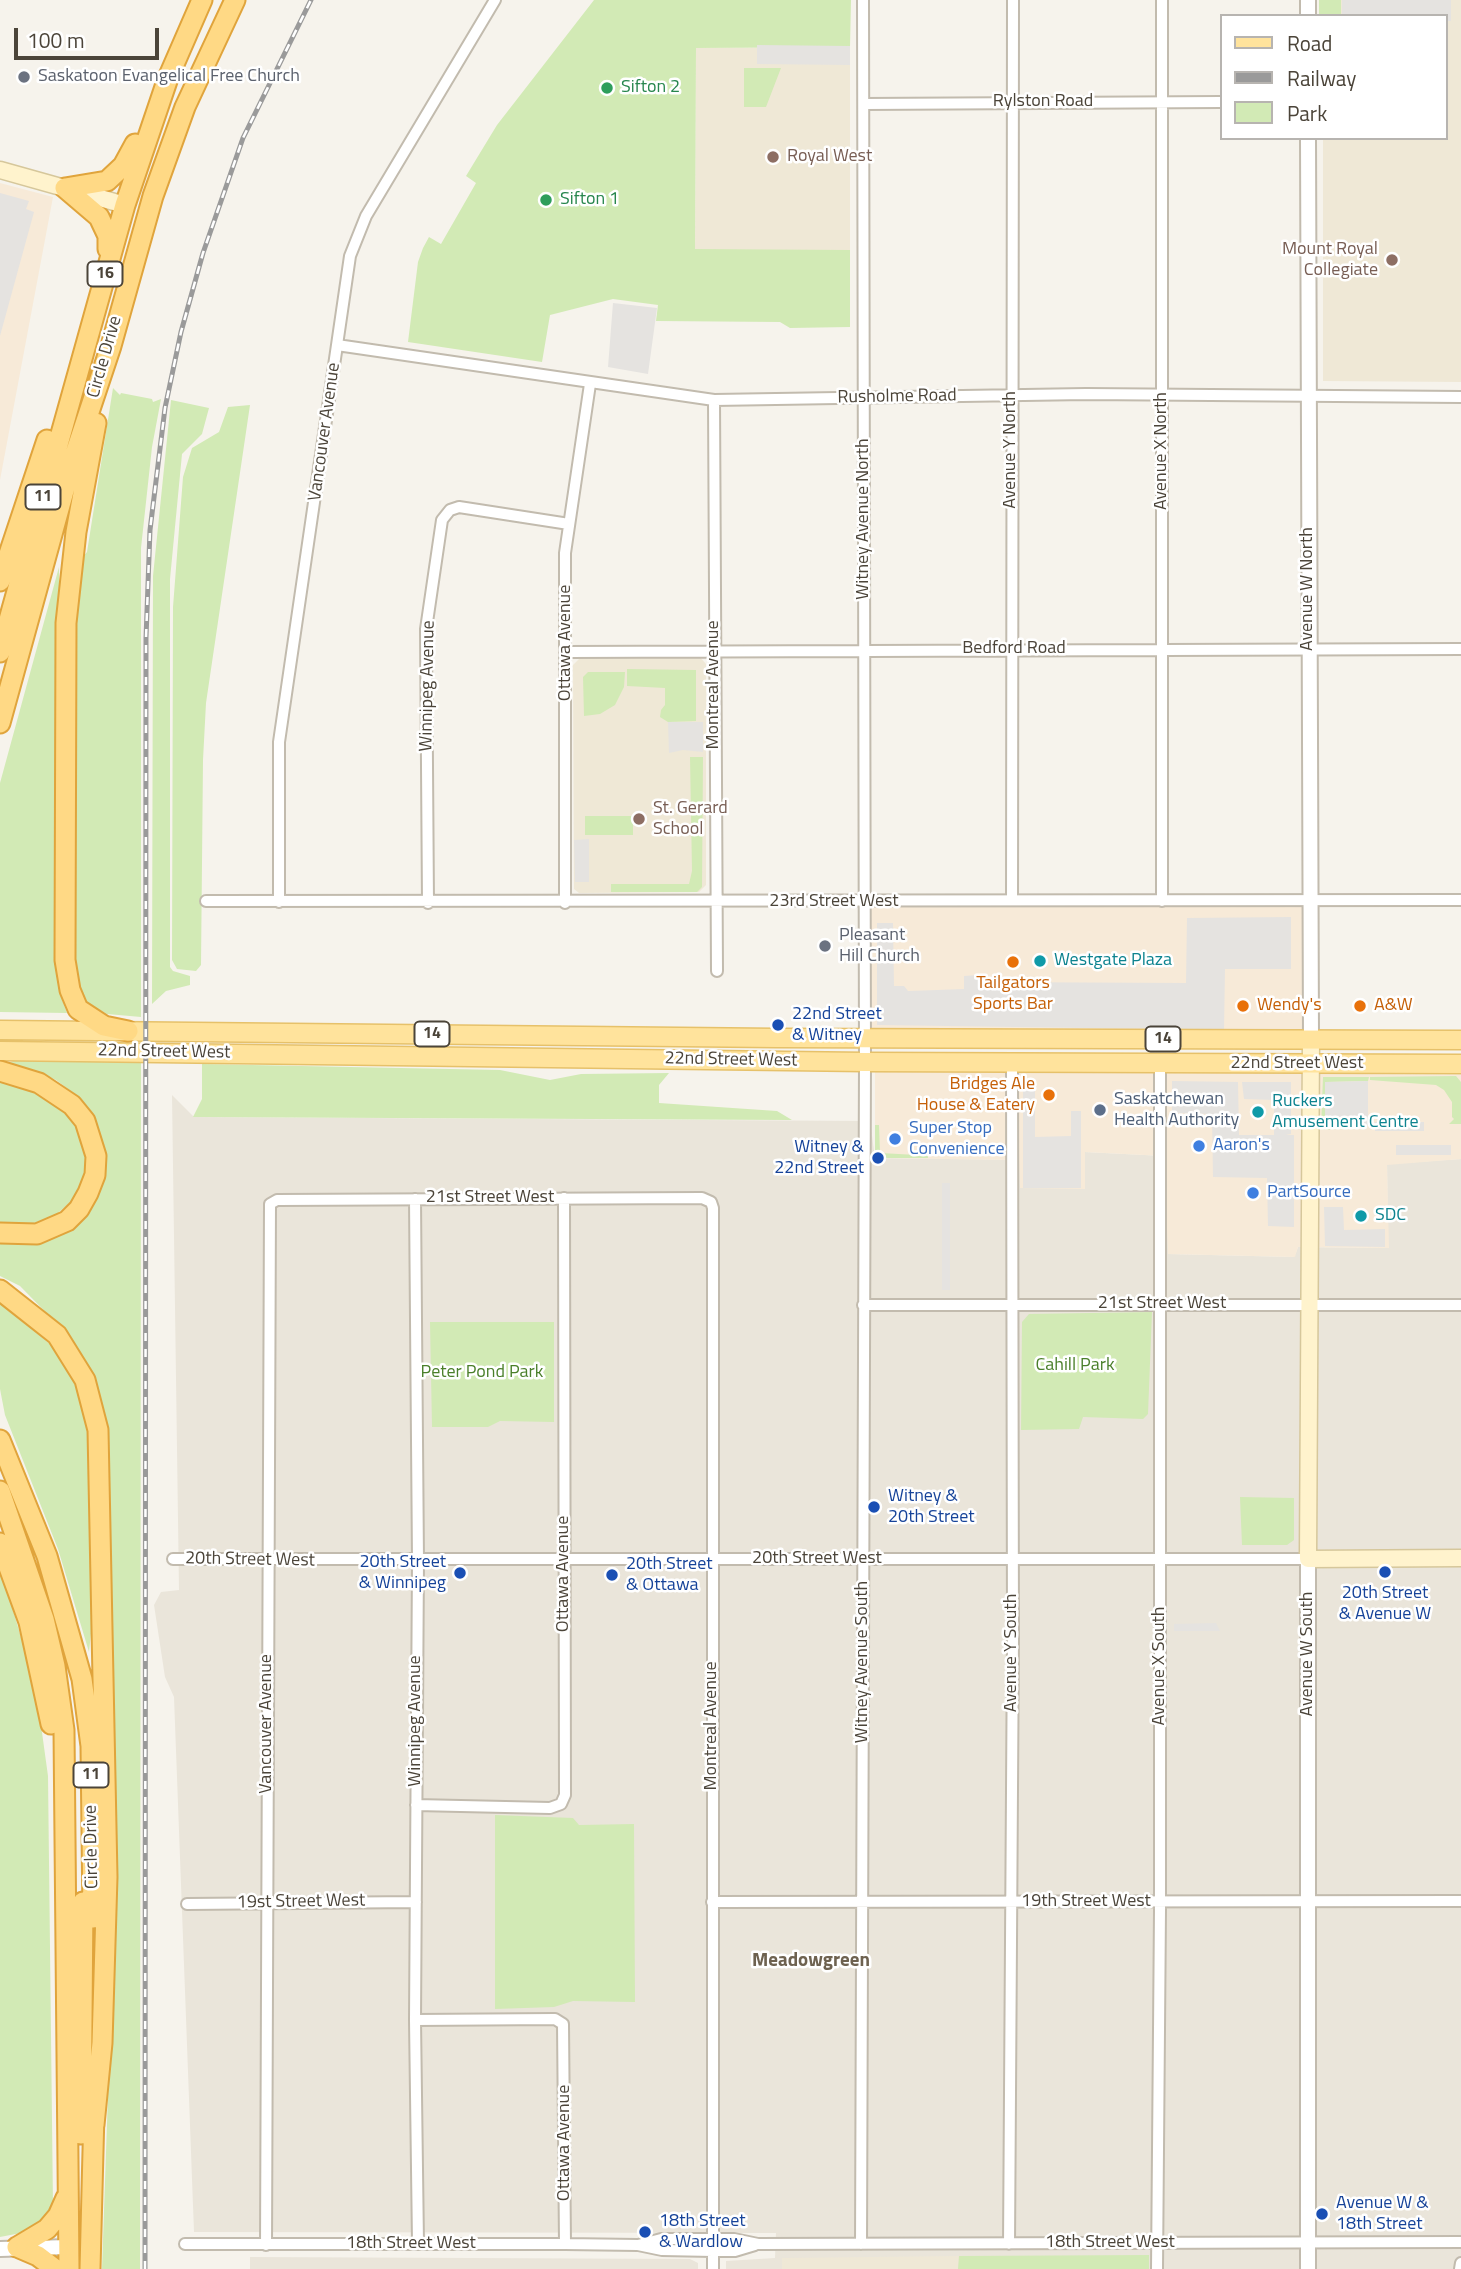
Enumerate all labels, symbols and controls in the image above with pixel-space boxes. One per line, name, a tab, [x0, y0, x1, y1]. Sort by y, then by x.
scale bar	[18, 14, 163, 58]
legend	[1220, 14, 1447, 140]
text: 100 m	[27, 24, 84, 56]
text: Road	[1287, 27, 1332, 59]
text: Railway	[1287, 62, 1356, 94]
place label: Saskatoon Evangelical Free Church	[38, 66, 300, 88]
marker: Saskatoon Evangelical Free Church	[16, 69, 32, 85]
place label: Sifton 2	[621, 77, 680, 99]
marker: Sifton 2	[599, 80, 615, 96]
street label: Rylston Road	[993, 91, 1093, 113]
text: Park	[1287, 97, 1327, 129]
place label: Royal West	[787, 146, 872, 168]
marker: Royal West	[765, 149, 781, 165]
place label: Sifton 1	[560, 189, 619, 211]
marker: Sifton 1	[538, 192, 554, 208]
place label: Mount Royal Collegiate	[1282, 239, 1378, 282]
marker: Mount Royal Collegiate	[1384, 252, 1400, 268]
road number: 16	[88, 262, 122, 286]
street label: Circle Drive	[83, 314, 127, 400]
street label: Vancouver Avenue	[305, 361, 345, 503]
street label: Rusholme Road	[837, 385, 957, 409]
street label: Avenue Y North	[1000, 391, 1022, 509]
street label: Avenue X North	[1151, 392, 1173, 510]
street label: Witney Avenue North	[853, 438, 875, 600]
road number: 11	[26, 484, 60, 510]
street label: Avenue W North	[1297, 527, 1319, 651]
street label: Ottawa Avenue	[555, 585, 577, 701]
street label: Winnipeg Avenue	[416, 620, 440, 752]
street label: Montreal Avenue	[703, 620, 725, 750]
street label: Bedford Road	[962, 638, 1066, 660]
place label: St. Gerard School	[653, 798, 728, 840]
marker: St. Gerard School	[631, 811, 647, 827]
street label: 23rd Street West	[769, 891, 899, 913]
place label: Pleasant Hill Church	[839, 925, 920, 968]
marker: Pleasant Hill Church	[817, 938, 833, 954]
place label: Westgate Plaza	[1054, 950, 1172, 972]
marker: Westgate Plaza	[1032, 953, 1048, 969]
marker: Tailgators Sports Bar	[1005, 954, 1021, 970]
place label: Tailgators Sports Bar	[973, 973, 1053, 1016]
place label: Wendy's	[1257, 995, 1322, 1017]
place label: A&W	[1374, 995, 1413, 1017]
marker: Wendy's	[1235, 998, 1251, 1014]
marker: A&W	[1352, 998, 1368, 1014]
place label: 22nd Street & Witney	[792, 1004, 882, 1046]
marker: 22nd Street & Witney	[770, 1017, 786, 1033]
road number: 14	[414, 1022, 450, 1046]
road number: 14	[1146, 1026, 1180, 1051]
street label: 22nd Street West	[97, 1040, 231, 1064]
street label: 22nd Street West	[664, 1048, 798, 1072]
street label: 22nd Street West	[1230, 1053, 1364, 1075]
place label: Bridges Ale House & Eatery	[917, 1074, 1035, 1116]
marker: Bridges Ale House & Eatery	[1041, 1087, 1057, 1103]
place label: Saskatchewan Health Authority	[1114, 1089, 1239, 1132]
place label: Ruckers Amusement Centre	[1272, 1091, 1419, 1134]
marker: Saskatchewan Health Authority	[1092, 1102, 1108, 1118]
marker: Ruckers Amusement Centre	[1250, 1104, 1266, 1120]
place label: Super Stop Convenience	[909, 1118, 1004, 1160]
marker: Super Stop Convenience	[887, 1131, 903, 1147]
place label: Aaron's	[1213, 1135, 1270, 1157]
place label: Witney & 22nd Street	[774, 1137, 864, 1180]
marker: Aaron's	[1191, 1138, 1207, 1154]
marker: Witney & 22nd Street	[870, 1150, 886, 1166]
place label: PartSource	[1267, 1182, 1351, 1204]
marker: PartSource	[1245, 1185, 1261, 1201]
street label: 21st Street West	[426, 1187, 554, 1209]
place label: SDC	[1375, 1205, 1406, 1227]
marker: SDC	[1353, 1208, 1369, 1224]
street label: 21st Street West	[1098, 1293, 1226, 1315]
park label: Cahill Park	[1035, 1355, 1115, 1377]
park label: Peter Pond Park	[421, 1362, 543, 1384]
place label: Witney & 20th Street	[888, 1486, 975, 1528]
marker: Witney & 20th Street	[866, 1499, 882, 1515]
street label: Ottawa Avenue	[553, 1516, 575, 1632]
street label: 20th Street West	[185, 1548, 315, 1572]
street label: 20th Street West	[752, 1548, 882, 1570]
place label: 20th Street & Winnipeg	[359, 1552, 446, 1594]
place label: 20th Street & Ottawa	[626, 1554, 713, 1596]
marker: 20th Street & Avenue W	[1377, 1564, 1393, 1580]
marker: 20th Street & Winnipeg	[452, 1565, 468, 1581]
marker: 20th Street & Ottawa	[604, 1567, 620, 1583]
street label: Witney Avenue South	[852, 1581, 874, 1743]
place label: 20th Street & Avenue W	[1339, 1583, 1431, 1626]
street label: Avenue W South	[1297, 1592, 1319, 1716]
street label: Avenue Y South	[1001, 1594, 1023, 1712]
street label: Avenue X South	[1149, 1606, 1171, 1726]
street label: Vancouver Avenue	[256, 1654, 278, 1794]
street label: Winnipeg Avenue	[405, 1655, 427, 1787]
street label: Montreal Avenue	[701, 1661, 723, 1791]
road number: 11	[74, 1763, 108, 1788]
street label: Circle Drive	[80, 1805, 104, 1889]
street label: 19st Street West	[237, 1890, 365, 1914]
street label: 19th Street West	[1021, 1891, 1151, 1913]
district label: Meadowgreen	[752, 1950, 870, 1972]
street label: Ottawa Avenue	[554, 2085, 576, 2201]
place label: Avenue W & 18th Street	[1336, 2193, 1429, 2236]
marker: Avenue W & 18th Street	[1314, 2206, 1330, 2222]
place label: 18th Street & Wardlow	[659, 2211, 746, 2254]
marker: 18th Street & Wardlow	[637, 2224, 653, 2240]
street label: 18th Street West	[1045, 2232, 1175, 2254]
street label: 18th Street West	[346, 2233, 476, 2255]

